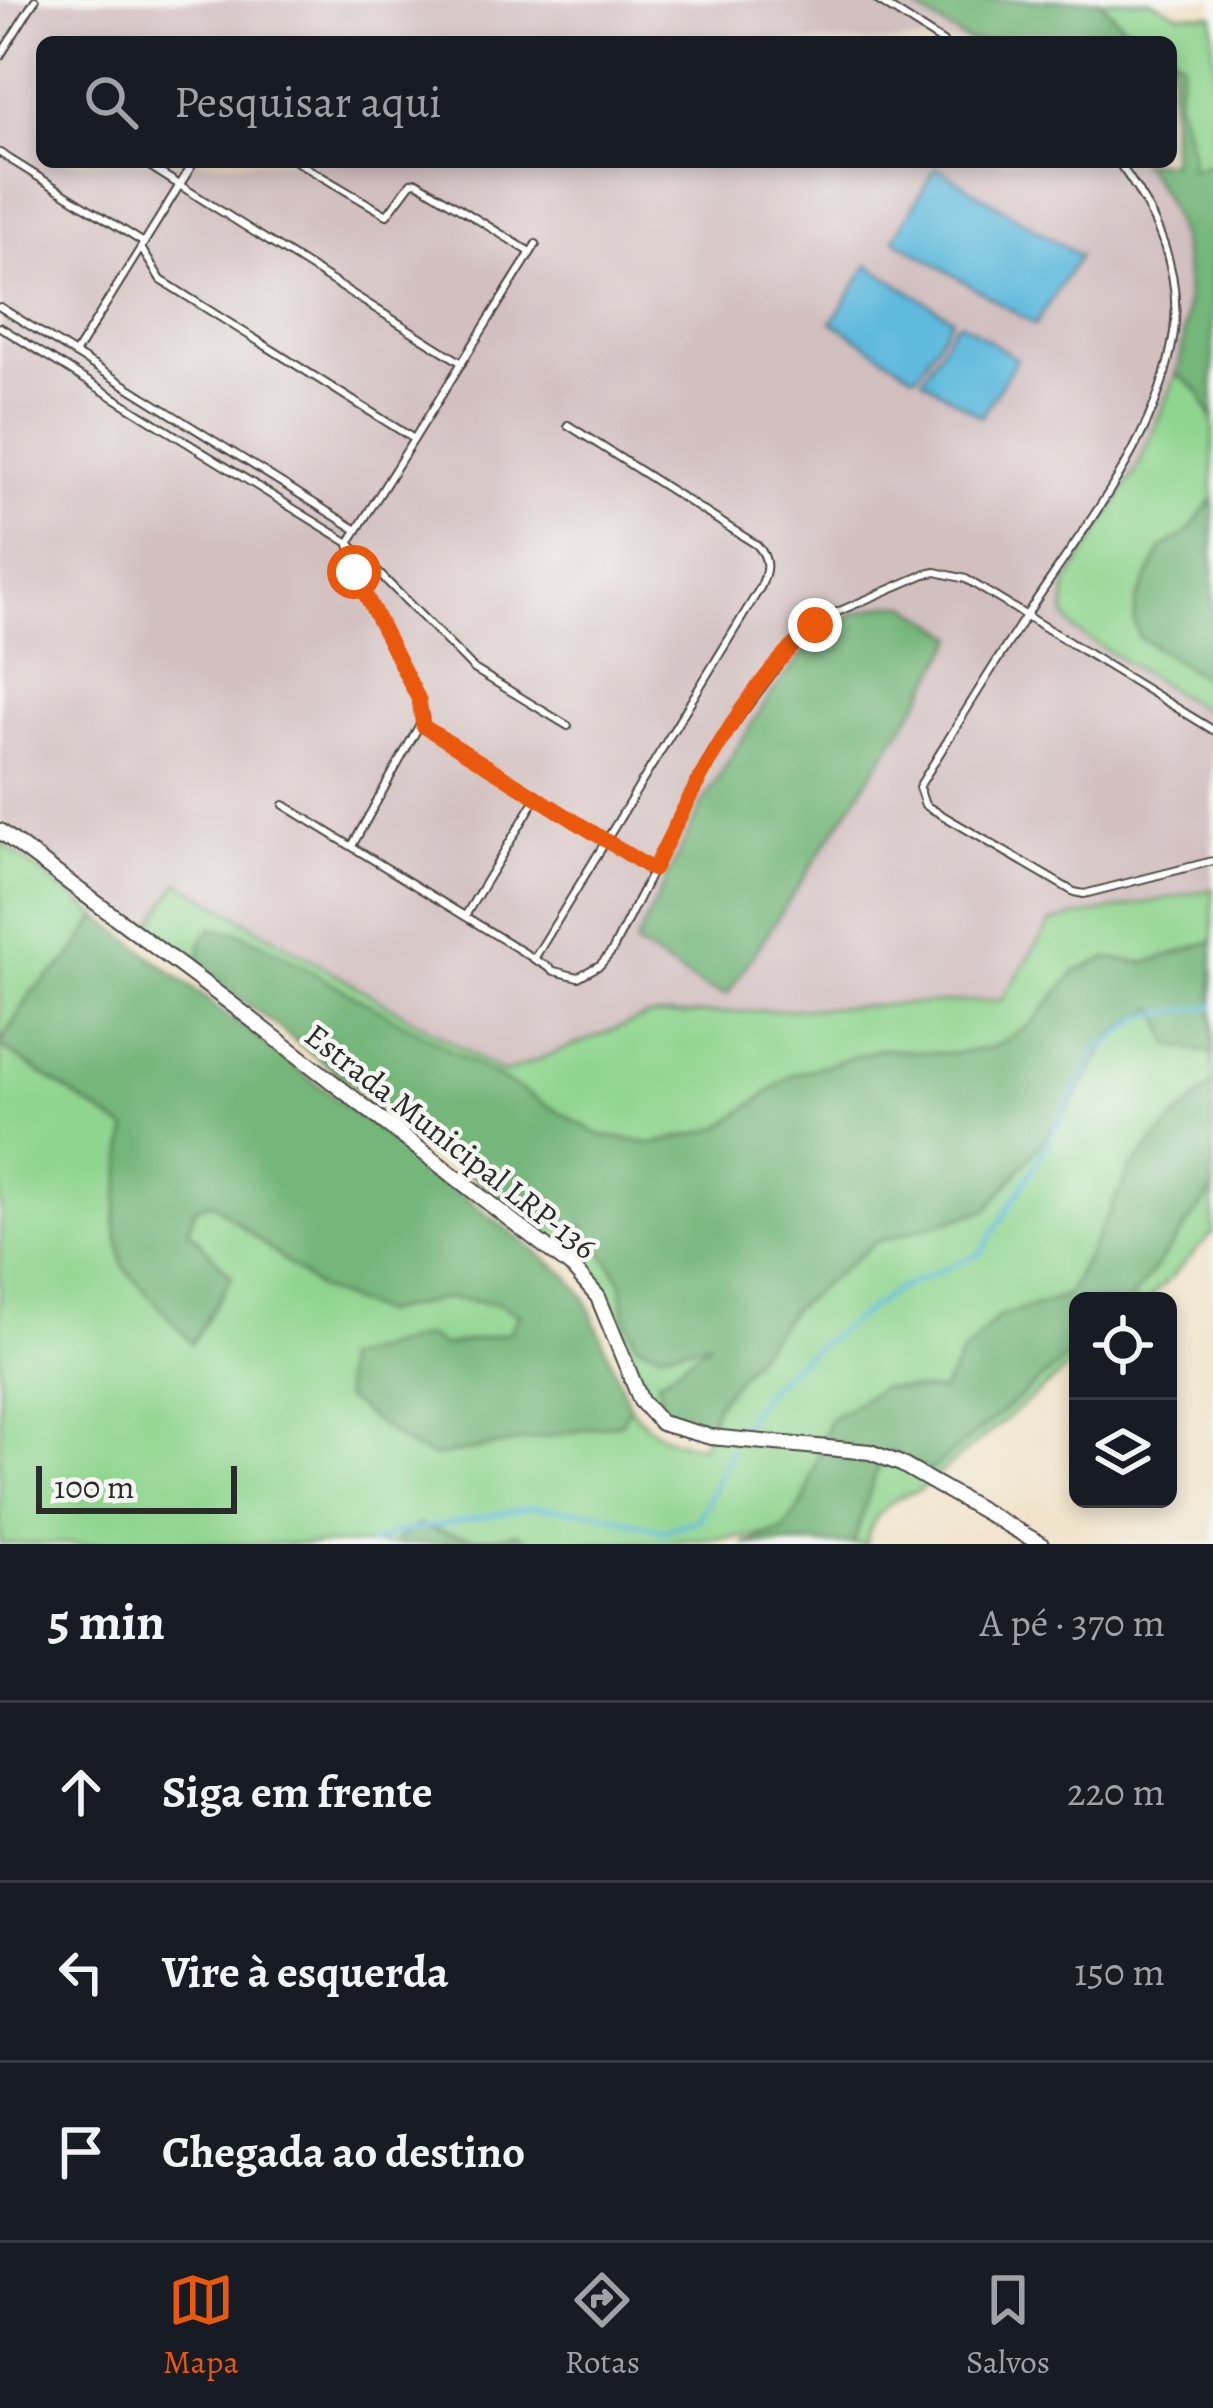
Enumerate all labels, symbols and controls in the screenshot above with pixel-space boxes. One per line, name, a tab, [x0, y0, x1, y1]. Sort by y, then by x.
search box	[36, 36, 1177, 168]
icon: search	[78, 69, 144, 135]
text: Pesquisar aqui	[174, 71, 442, 133]
route start	[327, 545, 381, 599]
route end	[788, 598, 842, 652]
street label: Estrada Municipal LRP-136	[296, 1013, 606, 1269]
map controls	[1069, 1292, 1177, 1508]
button: locate	[1069, 1292, 1177, 1400]
button: layers	[1069, 1400, 1177, 1508]
scale bar	[36, 1460, 237, 1513]
text: 100 m	[54, 1464, 134, 1509]
text: 5 min	[48, 1587, 165, 1657]
text: A pé · 370 m	[980, 1596, 1165, 1649]
icon: ahead	[48, 1759, 114, 1825]
text: Siga em frente	[162, 1761, 432, 1823]
text: 220 m	[1067, 1765, 1165, 1818]
icon: left	[48, 1939, 114, 2005]
text: Vire à esquerda	[162, 1941, 449, 2003]
text: 150 m	[1074, 1945, 1165, 1998]
icon: arrive	[48, 2119, 114, 2185]
text: Chegada ao destino	[162, 2121, 525, 2183]
tab: Mapa	[163, 2267, 239, 2384]
tab: Rotas	[565, 2267, 640, 2384]
tab: Salvos	[966, 2267, 1050, 2384]

